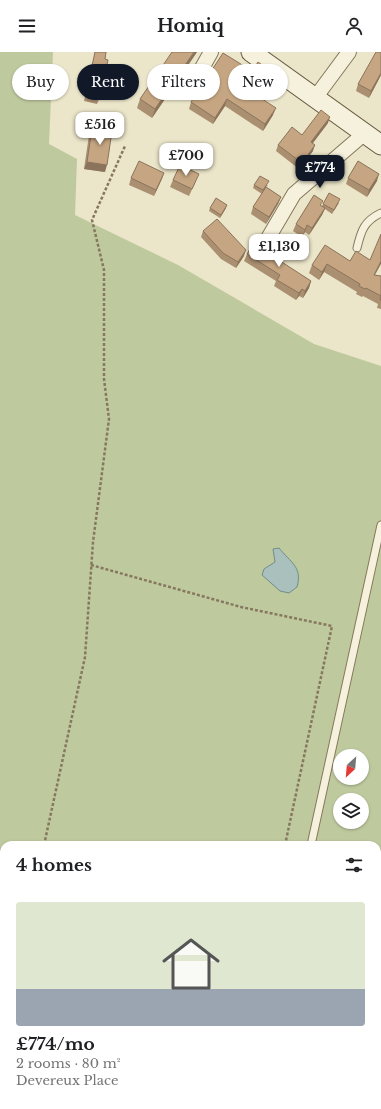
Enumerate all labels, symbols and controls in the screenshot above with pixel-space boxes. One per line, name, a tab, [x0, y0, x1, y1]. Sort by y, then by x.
icon: menu	[16, 15, 38, 37]
text: Homiq	[157, 15, 224, 37]
icon: person	[343, 15, 365, 37]
chip: Buy	[12, 64, 69, 100]
chip: Rent	[77, 64, 139, 100]
chip: Filters	[147, 64, 220, 100]
chip: New	[228, 64, 288, 100]
pin: £516	[76, 112, 124, 146]
text: £516	[84, 116, 116, 133]
pin: £700	[162, 143, 210, 177]
text: £700	[168, 147, 204, 164]
pin: £774	[296, 155, 344, 189]
text: £774	[304, 159, 336, 176]
pin: £1,130	[246, 234, 312, 268]
text: £1,130	[258, 238, 300, 255]
north arrow	[333, 749, 369, 785]
map controls	[333, 749, 369, 829]
button: layers	[333, 793, 369, 829]
icon: filters	[343, 854, 365, 876]
text: 4 homes	[16, 855, 92, 876]
icon: home	[155, 928, 227, 1000]
text: £774/mo	[16, 1034, 95, 1055]
text: 2 rooms · 80 m²	[16, 1055, 120, 1072]
text: Devereux Place	[16, 1072, 118, 1089]

